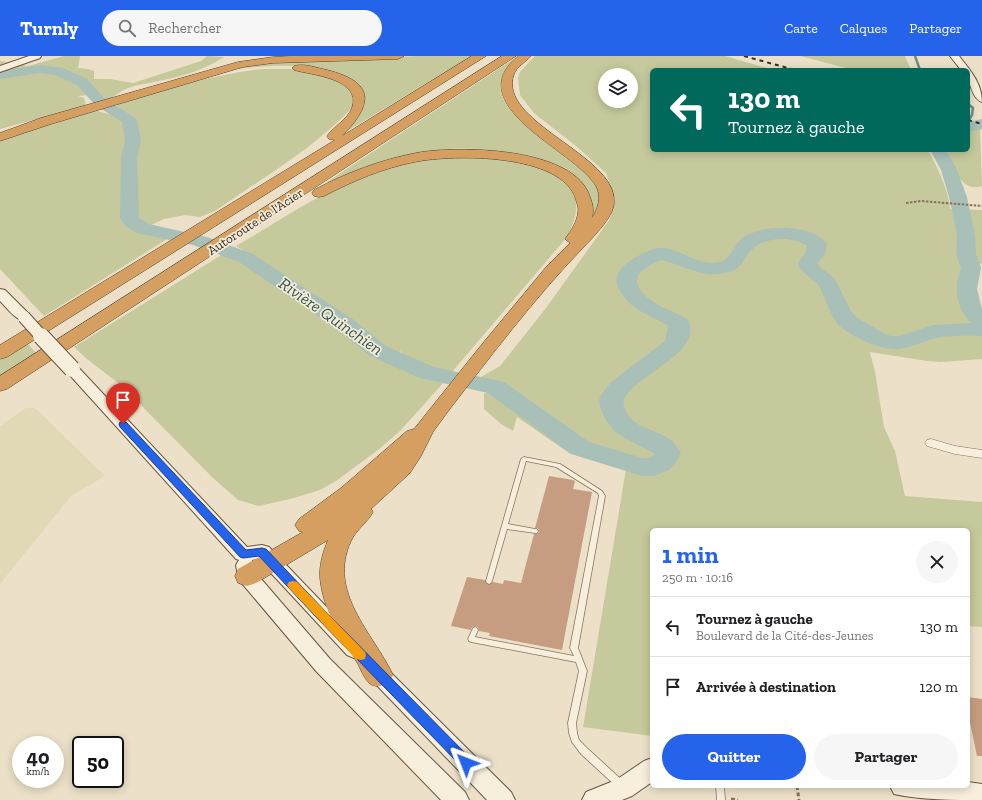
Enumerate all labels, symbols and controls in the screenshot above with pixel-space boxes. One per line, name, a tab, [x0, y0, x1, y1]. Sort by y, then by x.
search box	[102, 10, 382, 46]
text: Turnly	[20, 17, 78, 40]
icon: search	[116, 17, 138, 39]
text: Rechercher	[148, 19, 222, 37]
text: Carte	[784, 20, 818, 37]
text: Calques	[840, 20, 887, 37]
text: Partager	[909, 20, 962, 37]
map controls	[598, 68, 638, 108]
button: layers	[598, 68, 638, 108]
text: 130 m	[728, 82, 800, 115]
icon: left	[662, 84, 714, 136]
text: Tournez à gauche	[728, 116, 864, 138]
street label: Autoroute de l'Acier	[205, 185, 306, 258]
water label: Rivière Quinchien	[275, 273, 387, 359]
pin	[106, 383, 140, 424]
icon: arrive	[112, 389, 134, 411]
text: 1 min	[662, 540, 719, 569]
button: close	[916, 541, 958, 583]
text: 250 m · 10:16	[662, 570, 733, 585]
text: Tournez à gauche	[696, 610, 813, 628]
icon: left	[662, 616, 684, 638]
text: 130 m	[920, 618, 958, 636]
text: Boulevard de la Cité-des-Jeunes	[696, 628, 874, 643]
icon: arrive	[662, 676, 684, 698]
text: Arrivée à destination	[696, 678, 836, 696]
text: 120 m	[920, 678, 958, 696]
button: Quitter	[662, 734, 806, 780]
button: Partager	[814, 734, 958, 780]
speed limit sign: 50	[72, 736, 124, 788]
position arrow	[445, 742, 487, 784]
text: 40	[27, 745, 49, 769]
text: km/h	[27, 766, 49, 778]

